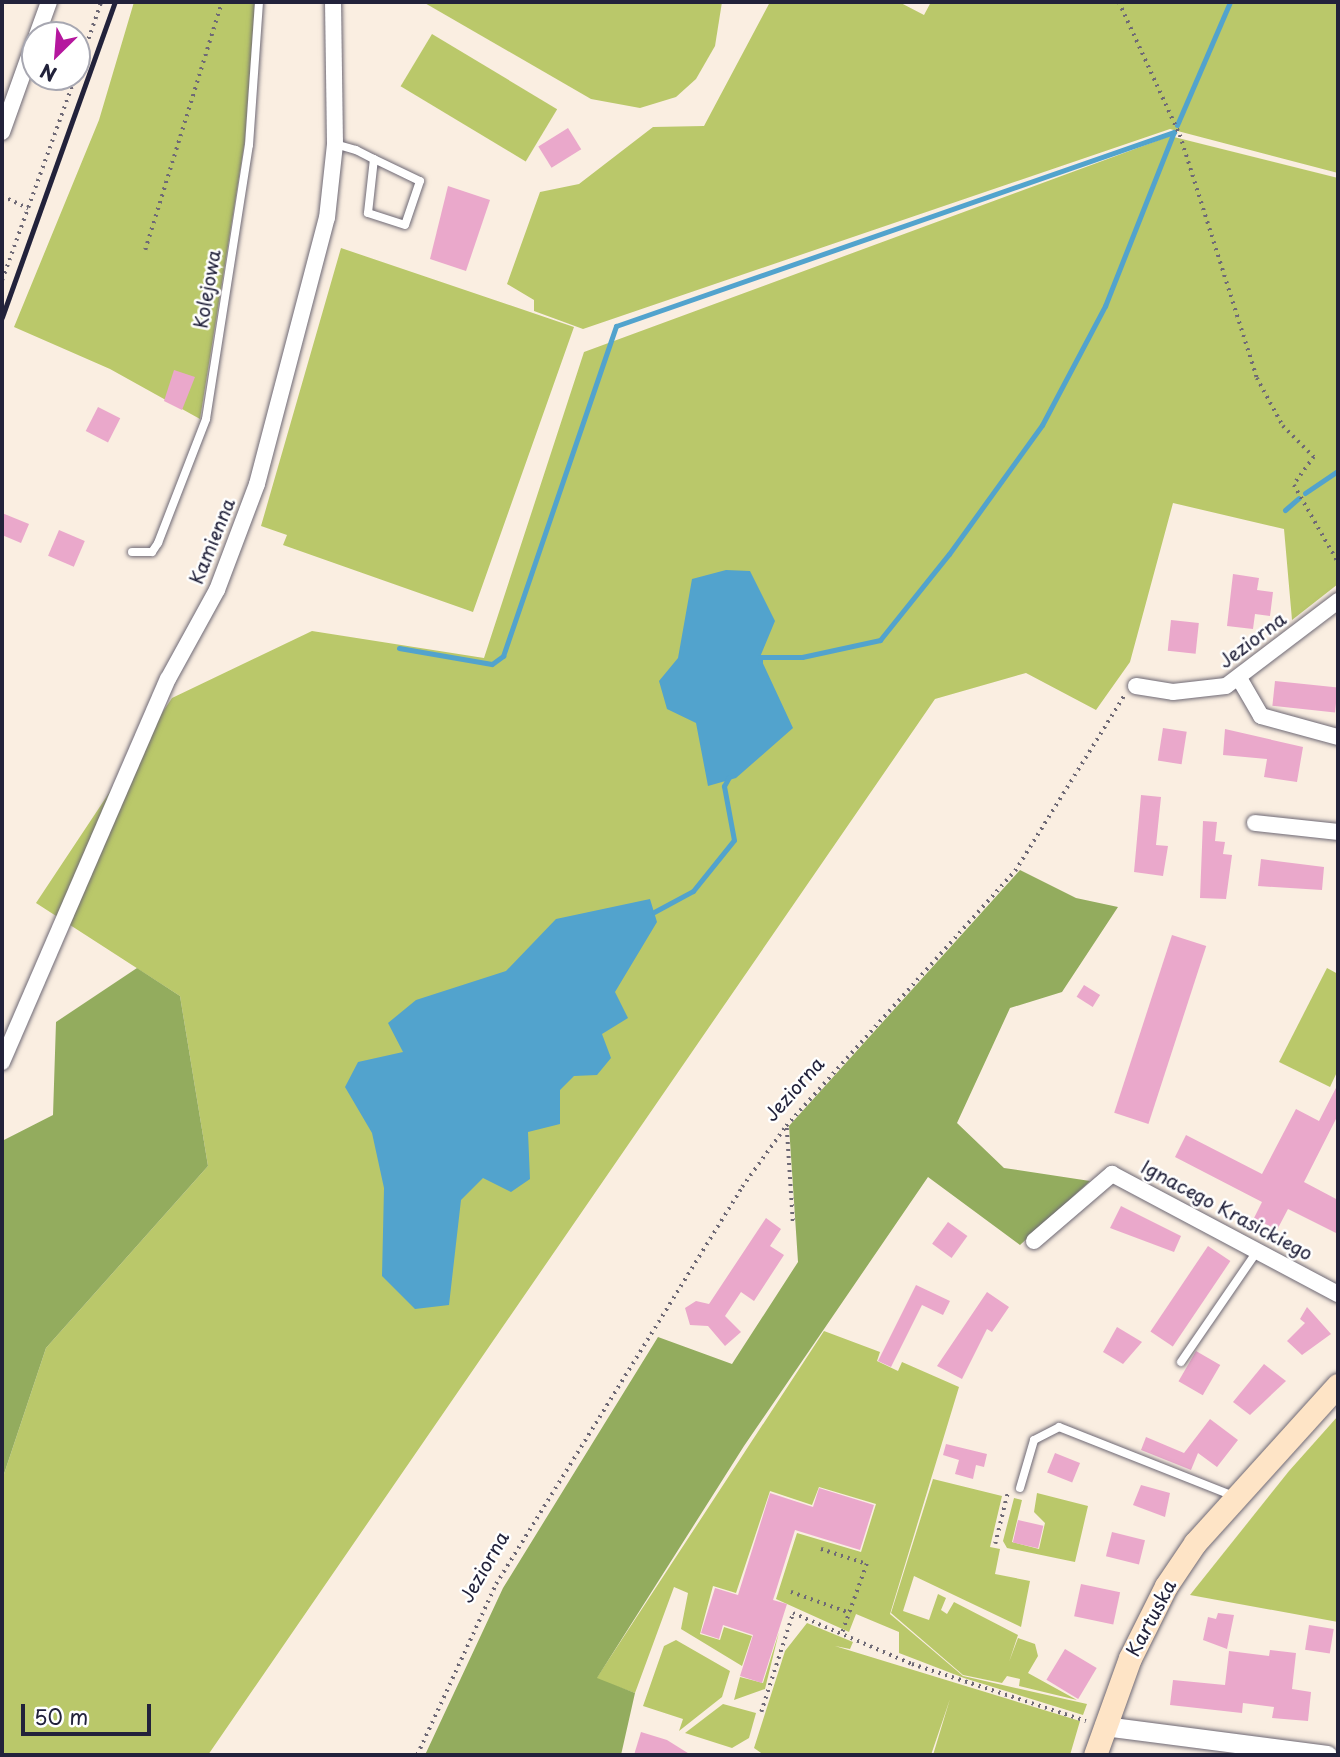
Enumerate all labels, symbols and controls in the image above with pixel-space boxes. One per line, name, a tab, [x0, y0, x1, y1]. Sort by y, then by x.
north arrow	[21, 21, 91, 91]
text: N	[35, 57, 61, 89]
street label: Kolejowa	[189, 248, 225, 330]
street label: Kamienna	[184, 495, 240, 587]
street label: Jeziorna	[1214, 607, 1290, 673]
street label: Jeziorna	[759, 1052, 829, 1126]
street label: Ignacego Krasickiego	[1137, 1155, 1317, 1265]
street label: Jeziorna	[454, 1527, 514, 1607]
street label: Kartuska	[1121, 1576, 1181, 1660]
scale bar	[24, 1690, 154, 1734]
text: 50 m	[34, 1700, 88, 1732]

